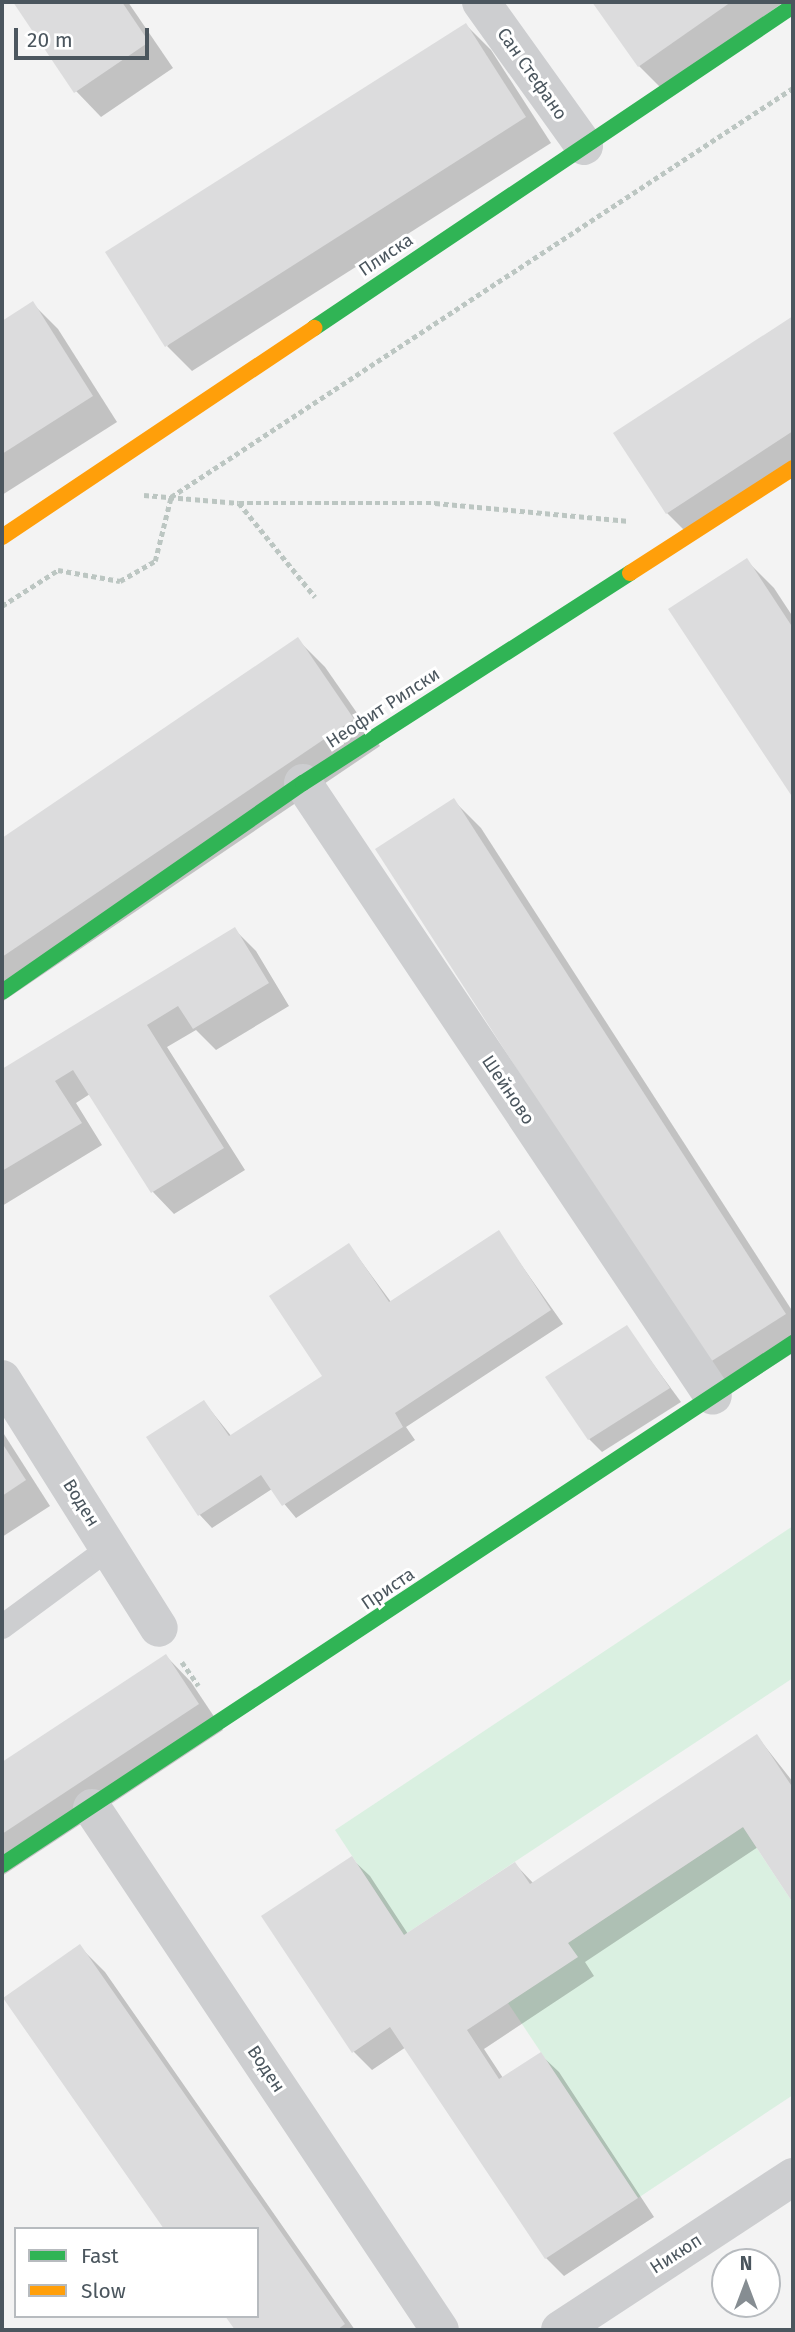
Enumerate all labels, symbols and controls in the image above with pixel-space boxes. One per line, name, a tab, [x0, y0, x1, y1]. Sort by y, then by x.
scale bar	[18, 14, 152, 58]
street label: Сан Стефано	[492, 24, 572, 124]
text: 20 m	[27, 27, 73, 53]
street label: Плиска	[355, 229, 417, 281]
street label: Неофит Рилски	[322, 663, 444, 753]
street label: Шейново	[477, 1051, 539, 1129]
street label: Воден	[58, 1475, 104, 1531]
street label: Приста	[357, 1563, 419, 1615]
street label: Воден	[243, 2042, 289, 2096]
legend	[14, 2227, 259, 2318]
street label: Никюп	[646, 2229, 706, 2279]
text: Fast	[81, 2243, 119, 2269]
north arrow	[711, 2248, 781, 2318]
text: N	[740, 2252, 752, 2275]
text: Slow	[81, 2278, 126, 2304]

